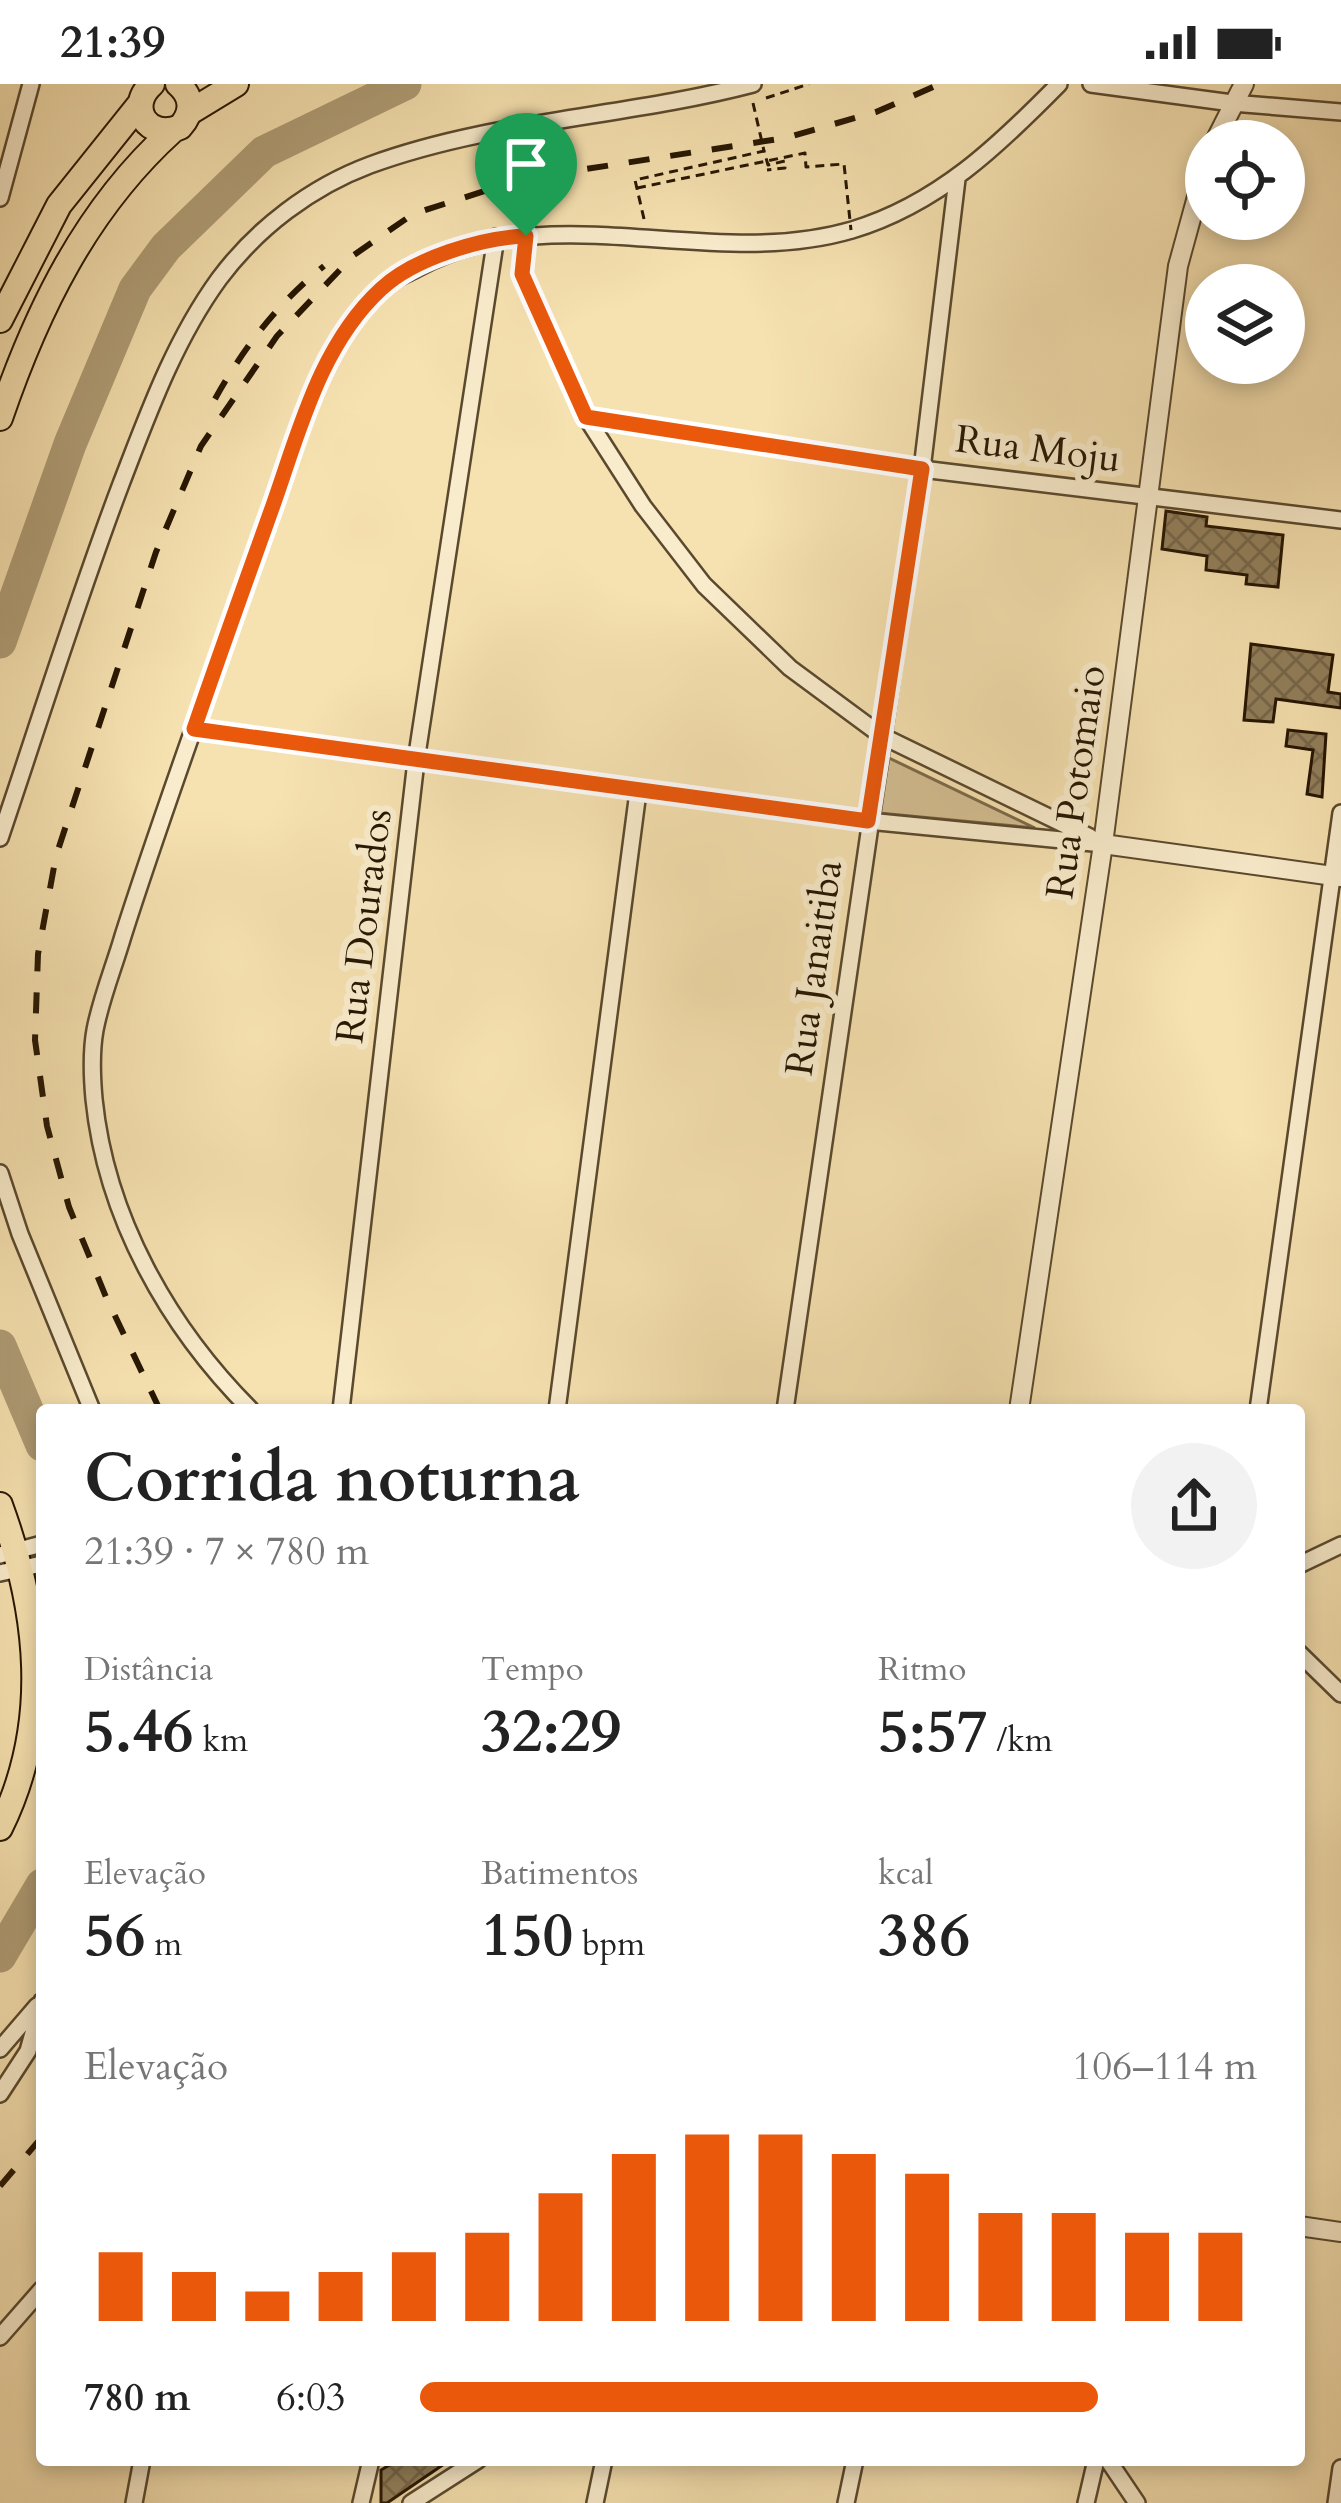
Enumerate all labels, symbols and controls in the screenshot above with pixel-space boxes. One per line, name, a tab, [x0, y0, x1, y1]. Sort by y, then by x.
text: 21:39	[60, 12, 165, 73]
pin	[475, 113, 577, 236]
map controls	[1185, 120, 1305, 384]
button: locate	[1185, 120, 1305, 240]
icon: arrive	[493, 131, 559, 197]
button: layers	[1185, 264, 1305, 384]
street label: Rua Moju	[952, 413, 1124, 485]
street label: Rua Potomaio	[1033, 662, 1119, 902]
street label: Rua Dourados	[323, 806, 405, 1046]
street label: Rua Janaitiba	[773, 857, 855, 1079]
text: Corrida noturna	[84, 1435, 580, 1524]
button: share	[1131, 1443, 1257, 1569]
text: 21:39 · 7 × 780 m	[84, 1525, 369, 1578]
text: Distância	[84, 1647, 213, 1692]
text: Tempo	[481, 1647, 584, 1692]
text: Ritmo	[878, 1647, 966, 1692]
text: 5.46	[84, 1692, 194, 1773]
text: 32:29	[481, 1692, 621, 1773]
text: 5:57	[878, 1692, 988, 1773]
text: km	[194, 1718, 248, 1763]
text: /km	[988, 1718, 1053, 1763]
text: Elevação	[84, 1851, 206, 1896]
text: Batimentos	[481, 1851, 638, 1896]
text: kcal	[878, 1851, 933, 1896]
text: 56	[84, 1896, 145, 1977]
text: 150	[481, 1896, 573, 1977]
text: 386	[878, 1896, 970, 1977]
text: m	[145, 1922, 182, 1967]
text: bpm	[573, 1922, 645, 1967]
text: Elevação	[84, 2040, 228, 2093]
text: 106–114 m	[1072, 2040, 1257, 2093]
text: 780 m	[84, 2371, 190, 2424]
text: 6:03	[276, 2371, 346, 2424]

